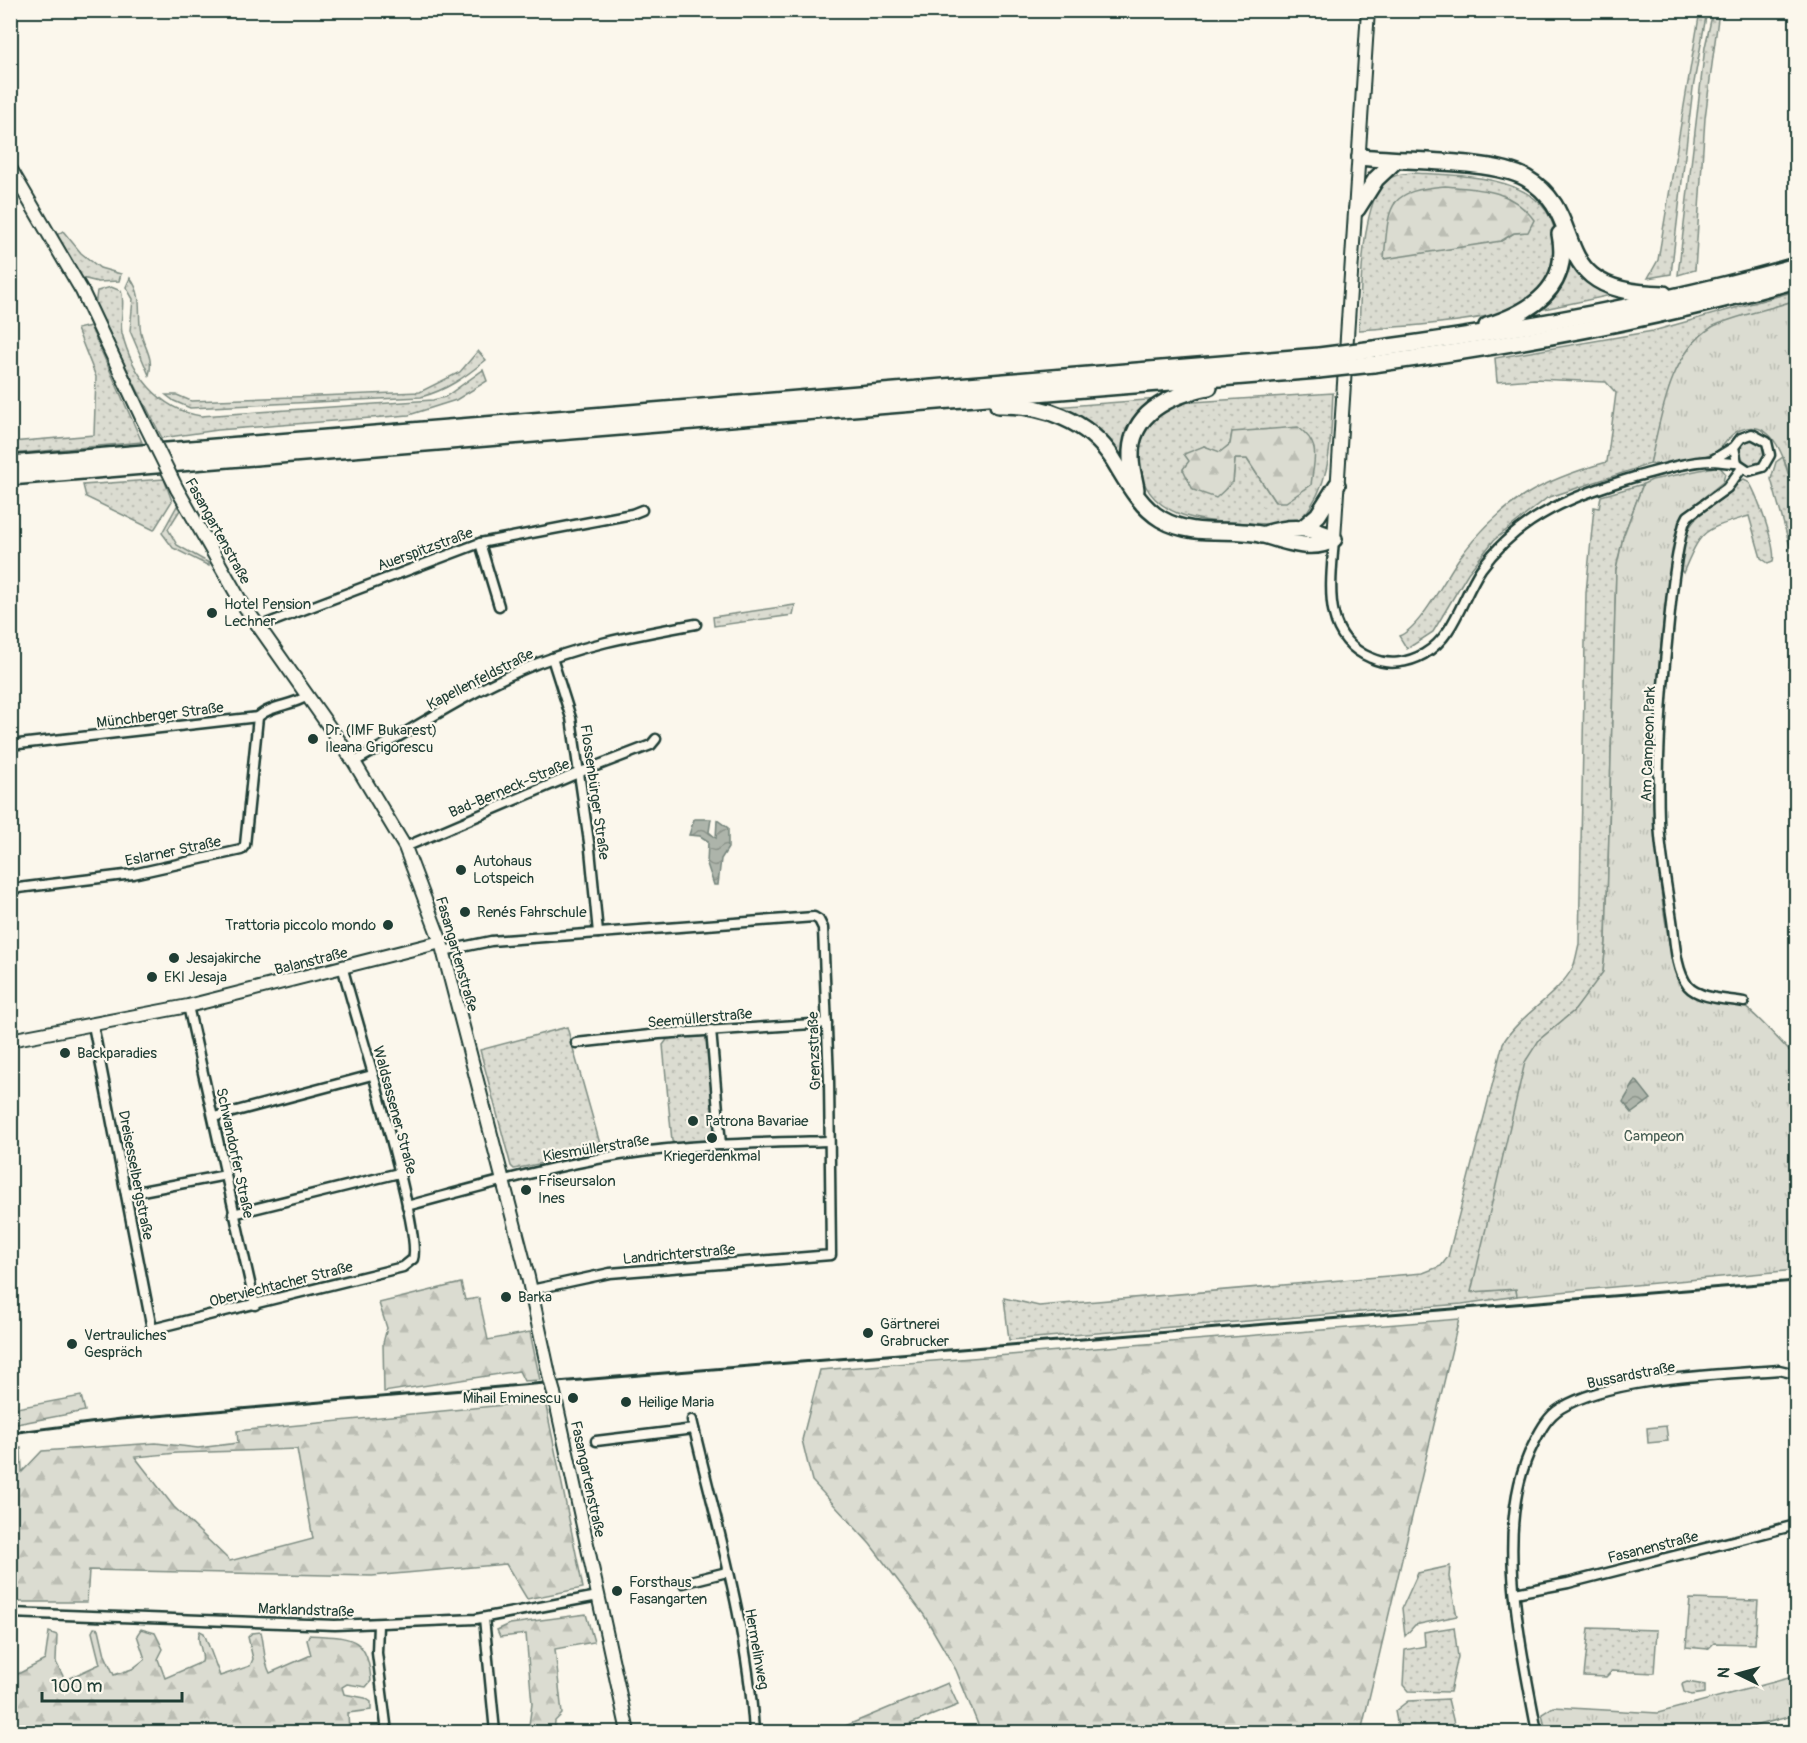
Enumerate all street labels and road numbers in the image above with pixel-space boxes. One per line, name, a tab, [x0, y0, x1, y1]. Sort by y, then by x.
street label: Fasangartenstraße	[180, 475, 255, 588]
street label: Auerspitzstraße	[375, 523, 476, 576]
street label: Kapellenfeldstraße	[424, 644, 537, 715]
street label: Am Campeon Park	[1637, 685, 1660, 802]
street label: Münchberger Straße	[95, 698, 225, 733]
street label: Flossenbürger Straße	[576, 723, 613, 862]
street label: Bad-Berneck-Straße	[446, 754, 573, 822]
street label: Eslarner Straße	[123, 832, 223, 871]
street label: Fasangartenstraße	[431, 894, 482, 1014]
street label: Balanstraße	[273, 943, 350, 980]
street label: Seemüllerstraße	[647, 1004, 754, 1033]
street label: Grenzstraße	[804, 1011, 825, 1091]
street label: Waldsassener Straße	[368, 1044, 421, 1177]
street label: Schwandorfer Straße	[211, 1086, 258, 1221]
street label: Dreisesselbergstraße	[114, 1109, 157, 1242]
street label: Kiesmüllerstraße	[542, 1131, 651, 1166]
street label: Landrichterstraße	[622, 1240, 737, 1269]
street label: Oberviechtacher Straße	[207, 1257, 356, 1312]
street label: Bussardstraße	[1585, 1358, 1677, 1393]
street label: Fasangartenstraße	[566, 1419, 609, 1540]
street label: Fasanenstraße	[1606, 1527, 1701, 1568]
street label: Marklandstraße	[258, 1599, 355, 1622]
street label: Hermelinweg	[740, 1607, 773, 1691]

